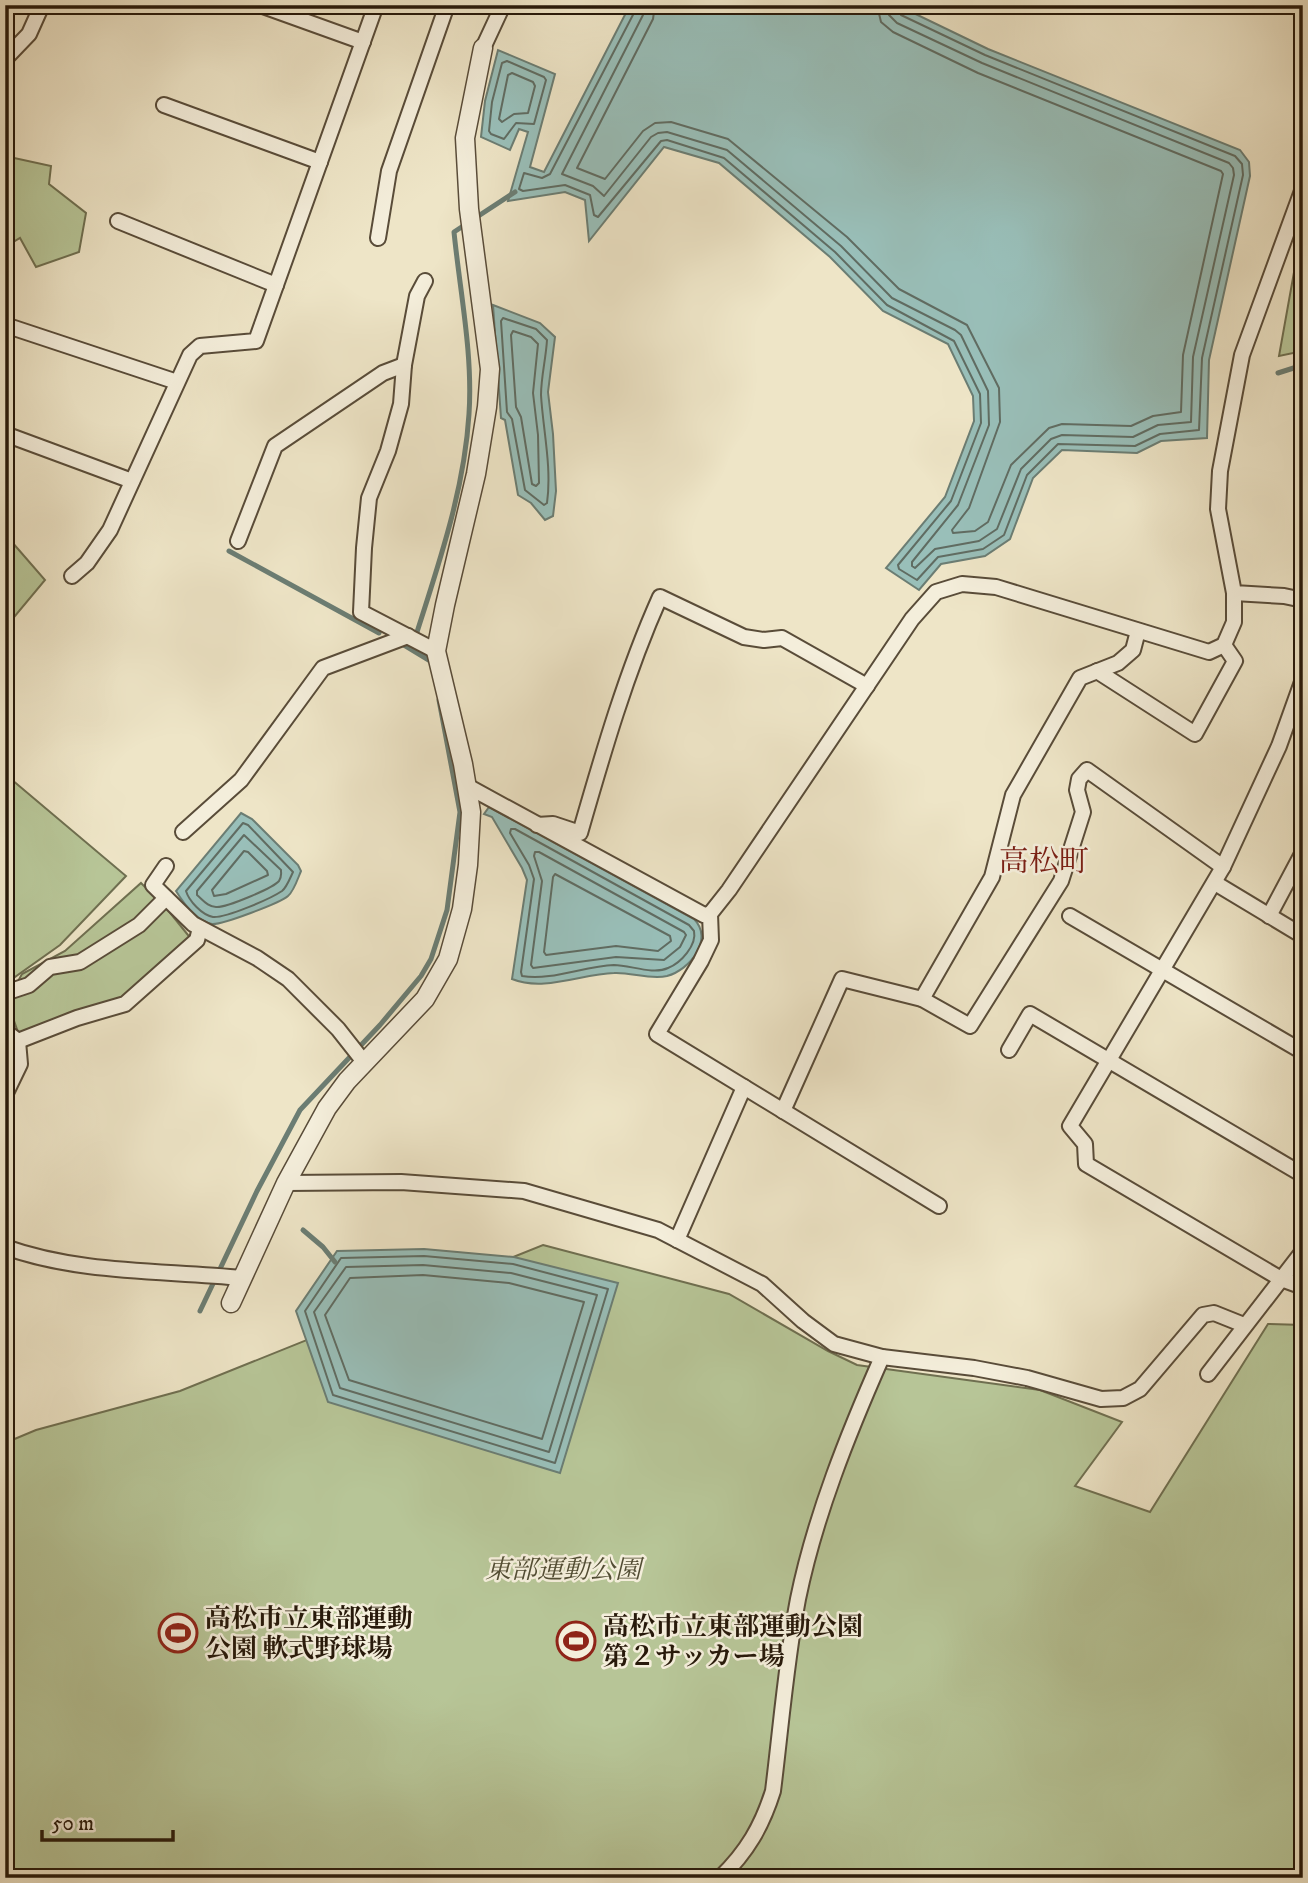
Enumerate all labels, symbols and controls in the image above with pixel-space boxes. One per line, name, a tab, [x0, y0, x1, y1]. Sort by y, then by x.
district label: 高松町	[999, 844, 1089, 881]
park label: 東部運動公園	[485, 1554, 645, 1587]
place label: 高松市立東部運動 公園 軟式野球場	[205, 1603, 413, 1666]
place label: 高松市立東部運動公園 第２サッカー場	[603, 1611, 863, 1674]
sports icon: 高松市立東部運動 公園 軟式野球場	[157, 1612, 199, 1654]
sports icon: 高松市立東部運動公園 第２サッカー場	[555, 1620, 597, 1662]
scale bar	[42, 1799, 173, 1843]
text: 50 m	[52, 1811, 94, 1837]

